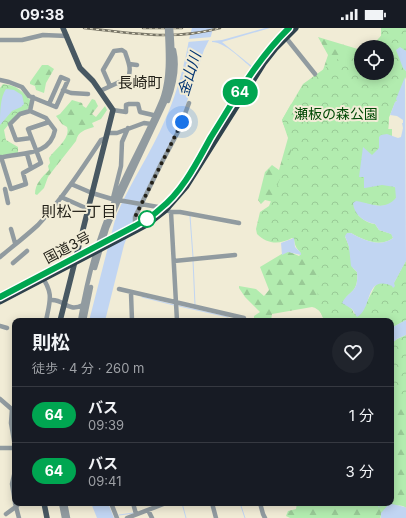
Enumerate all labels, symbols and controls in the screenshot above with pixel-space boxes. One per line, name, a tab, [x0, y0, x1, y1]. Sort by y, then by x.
text: 09:38	[20, 5, 64, 24]
map controls	[354, 40, 394, 80]
button: locate	[354, 40, 394, 80]
water label: 金山川	[173, 48, 205, 98]
district label: 長崎町	[117, 73, 163, 92]
line badge: 64	[222, 79, 258, 105]
text: 64	[231, 83, 249, 100]
park label: 瀬板の森公園	[294, 105, 378, 122]
your location	[172, 112, 192, 132]
district label: 則松一丁目	[41, 202, 117, 221]
unlabelled marker	[138, 210, 156, 228]
street label: 国道3号	[41, 228, 93, 266]
text: 則松	[32, 331, 70, 354]
button: heart	[332, 331, 374, 373]
text: 徒歩 · 4 分 · 260 m	[32, 360, 144, 376]
text: バス	[88, 398, 118, 417]
text: 64	[45, 406, 63, 423]
text: 1 分	[349, 406, 374, 425]
text: 09:39	[88, 417, 124, 433]
text: バス	[88, 454, 118, 473]
text: 64	[45, 462, 63, 479]
text: 3 分	[346, 462, 374, 481]
text: 09:41	[88, 473, 121, 489]

